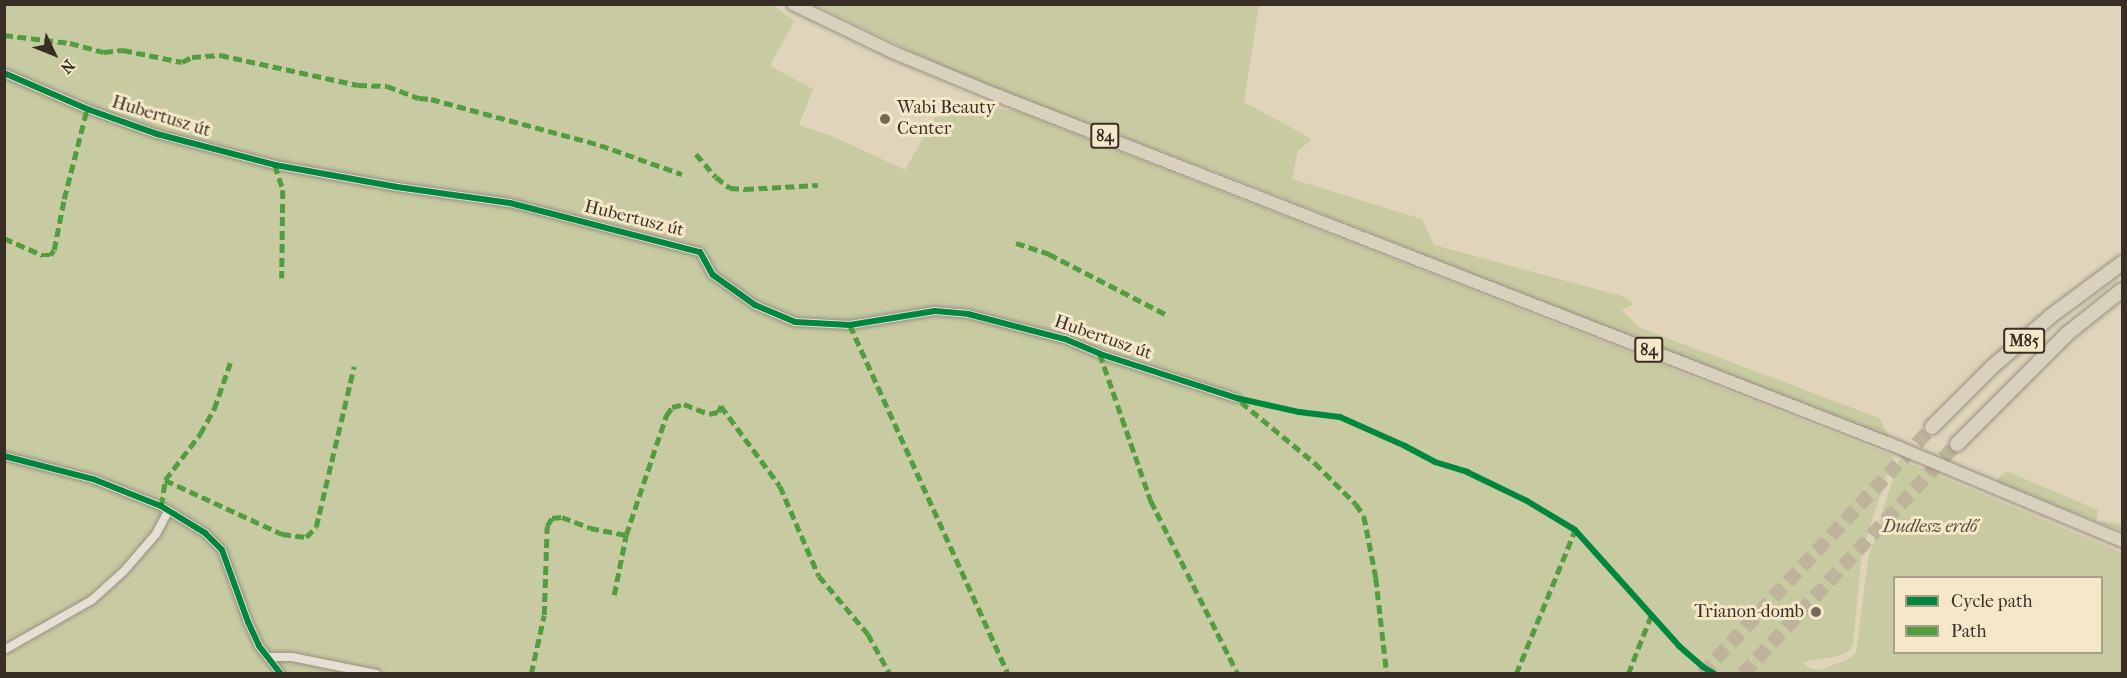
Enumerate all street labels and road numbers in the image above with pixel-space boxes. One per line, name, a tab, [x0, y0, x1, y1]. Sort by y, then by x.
street label: Hubertusz út	[109, 92, 213, 142]
road number: 84	[1090, 123, 1120, 149]
street label: Hubertusz út	[582, 196, 686, 242]
street label: Hubertusz út	[1051, 311, 1155, 365]
road number: M85	[2003, 328, 2045, 354]
road number: 84	[1634, 337, 1664, 363]

